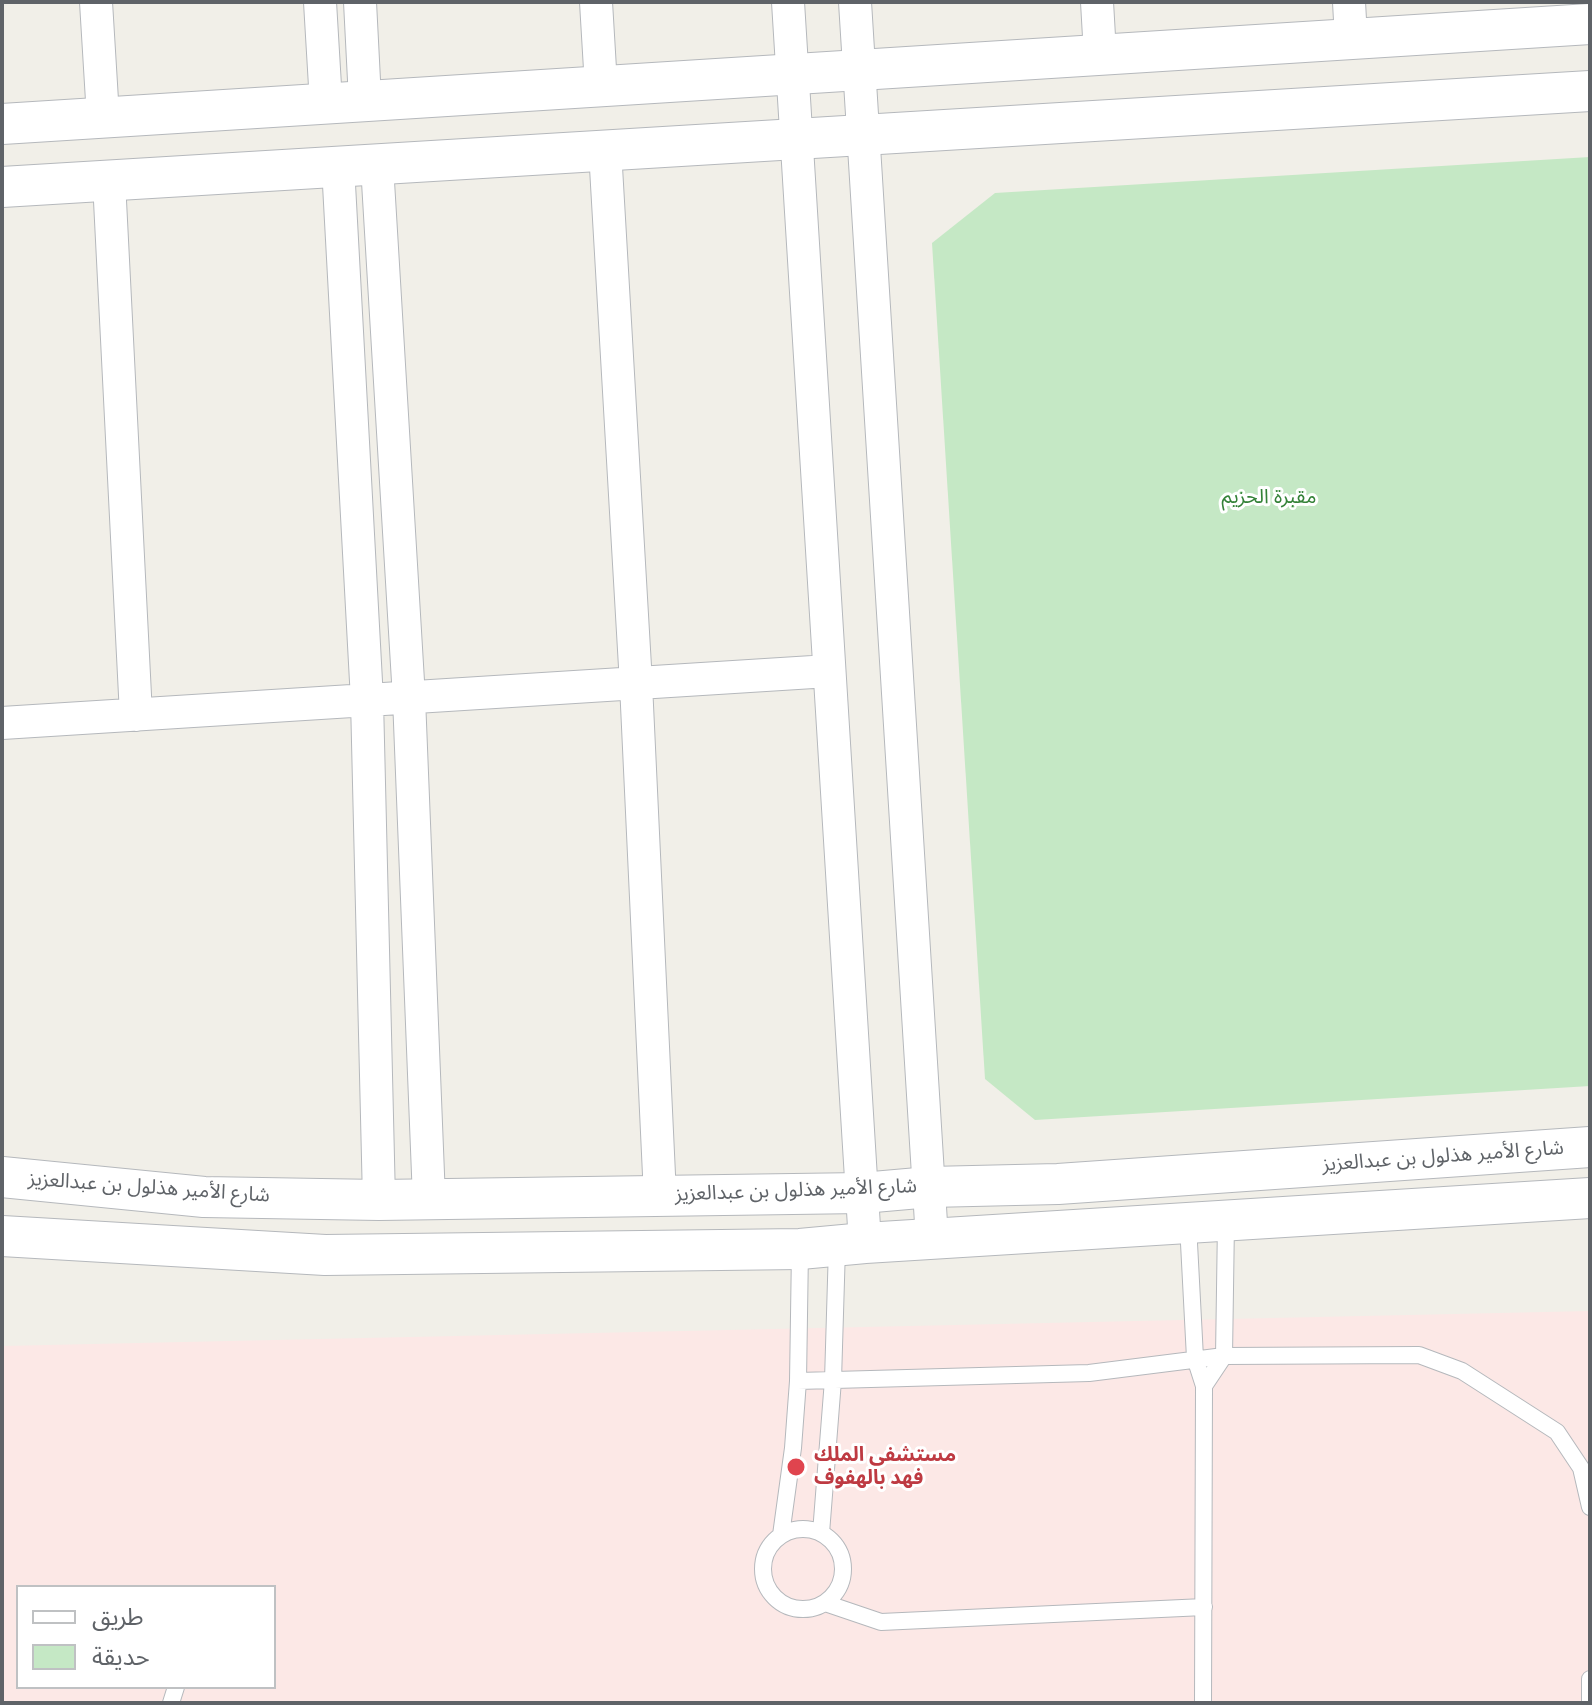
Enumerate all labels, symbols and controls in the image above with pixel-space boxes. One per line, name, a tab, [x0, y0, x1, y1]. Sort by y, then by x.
park label: مقبرة الحزيم	[1221, 486, 1317, 510]
street label: شارع الأمير هذلول بن عبدالعزيز	[1321, 1137, 1565, 1177]
street label: شارع الأمير هذلول بن عبدالعزيز	[27, 1168, 271, 1208]
street label: شارع الأمير هذلول بن عبدالعزيز	[674, 1175, 918, 1207]
place label: مستشفى الملك فهد بالهفوف	[814, 1444, 956, 1491]
marker: مستشفى الملك فهد بالهفوف	[785, 1456, 807, 1478]
legend	[16, 1585, 276, 1689]
text: طريق	[92, 1601, 144, 1632]
text: حديقة	[92, 1641, 150, 1672]

